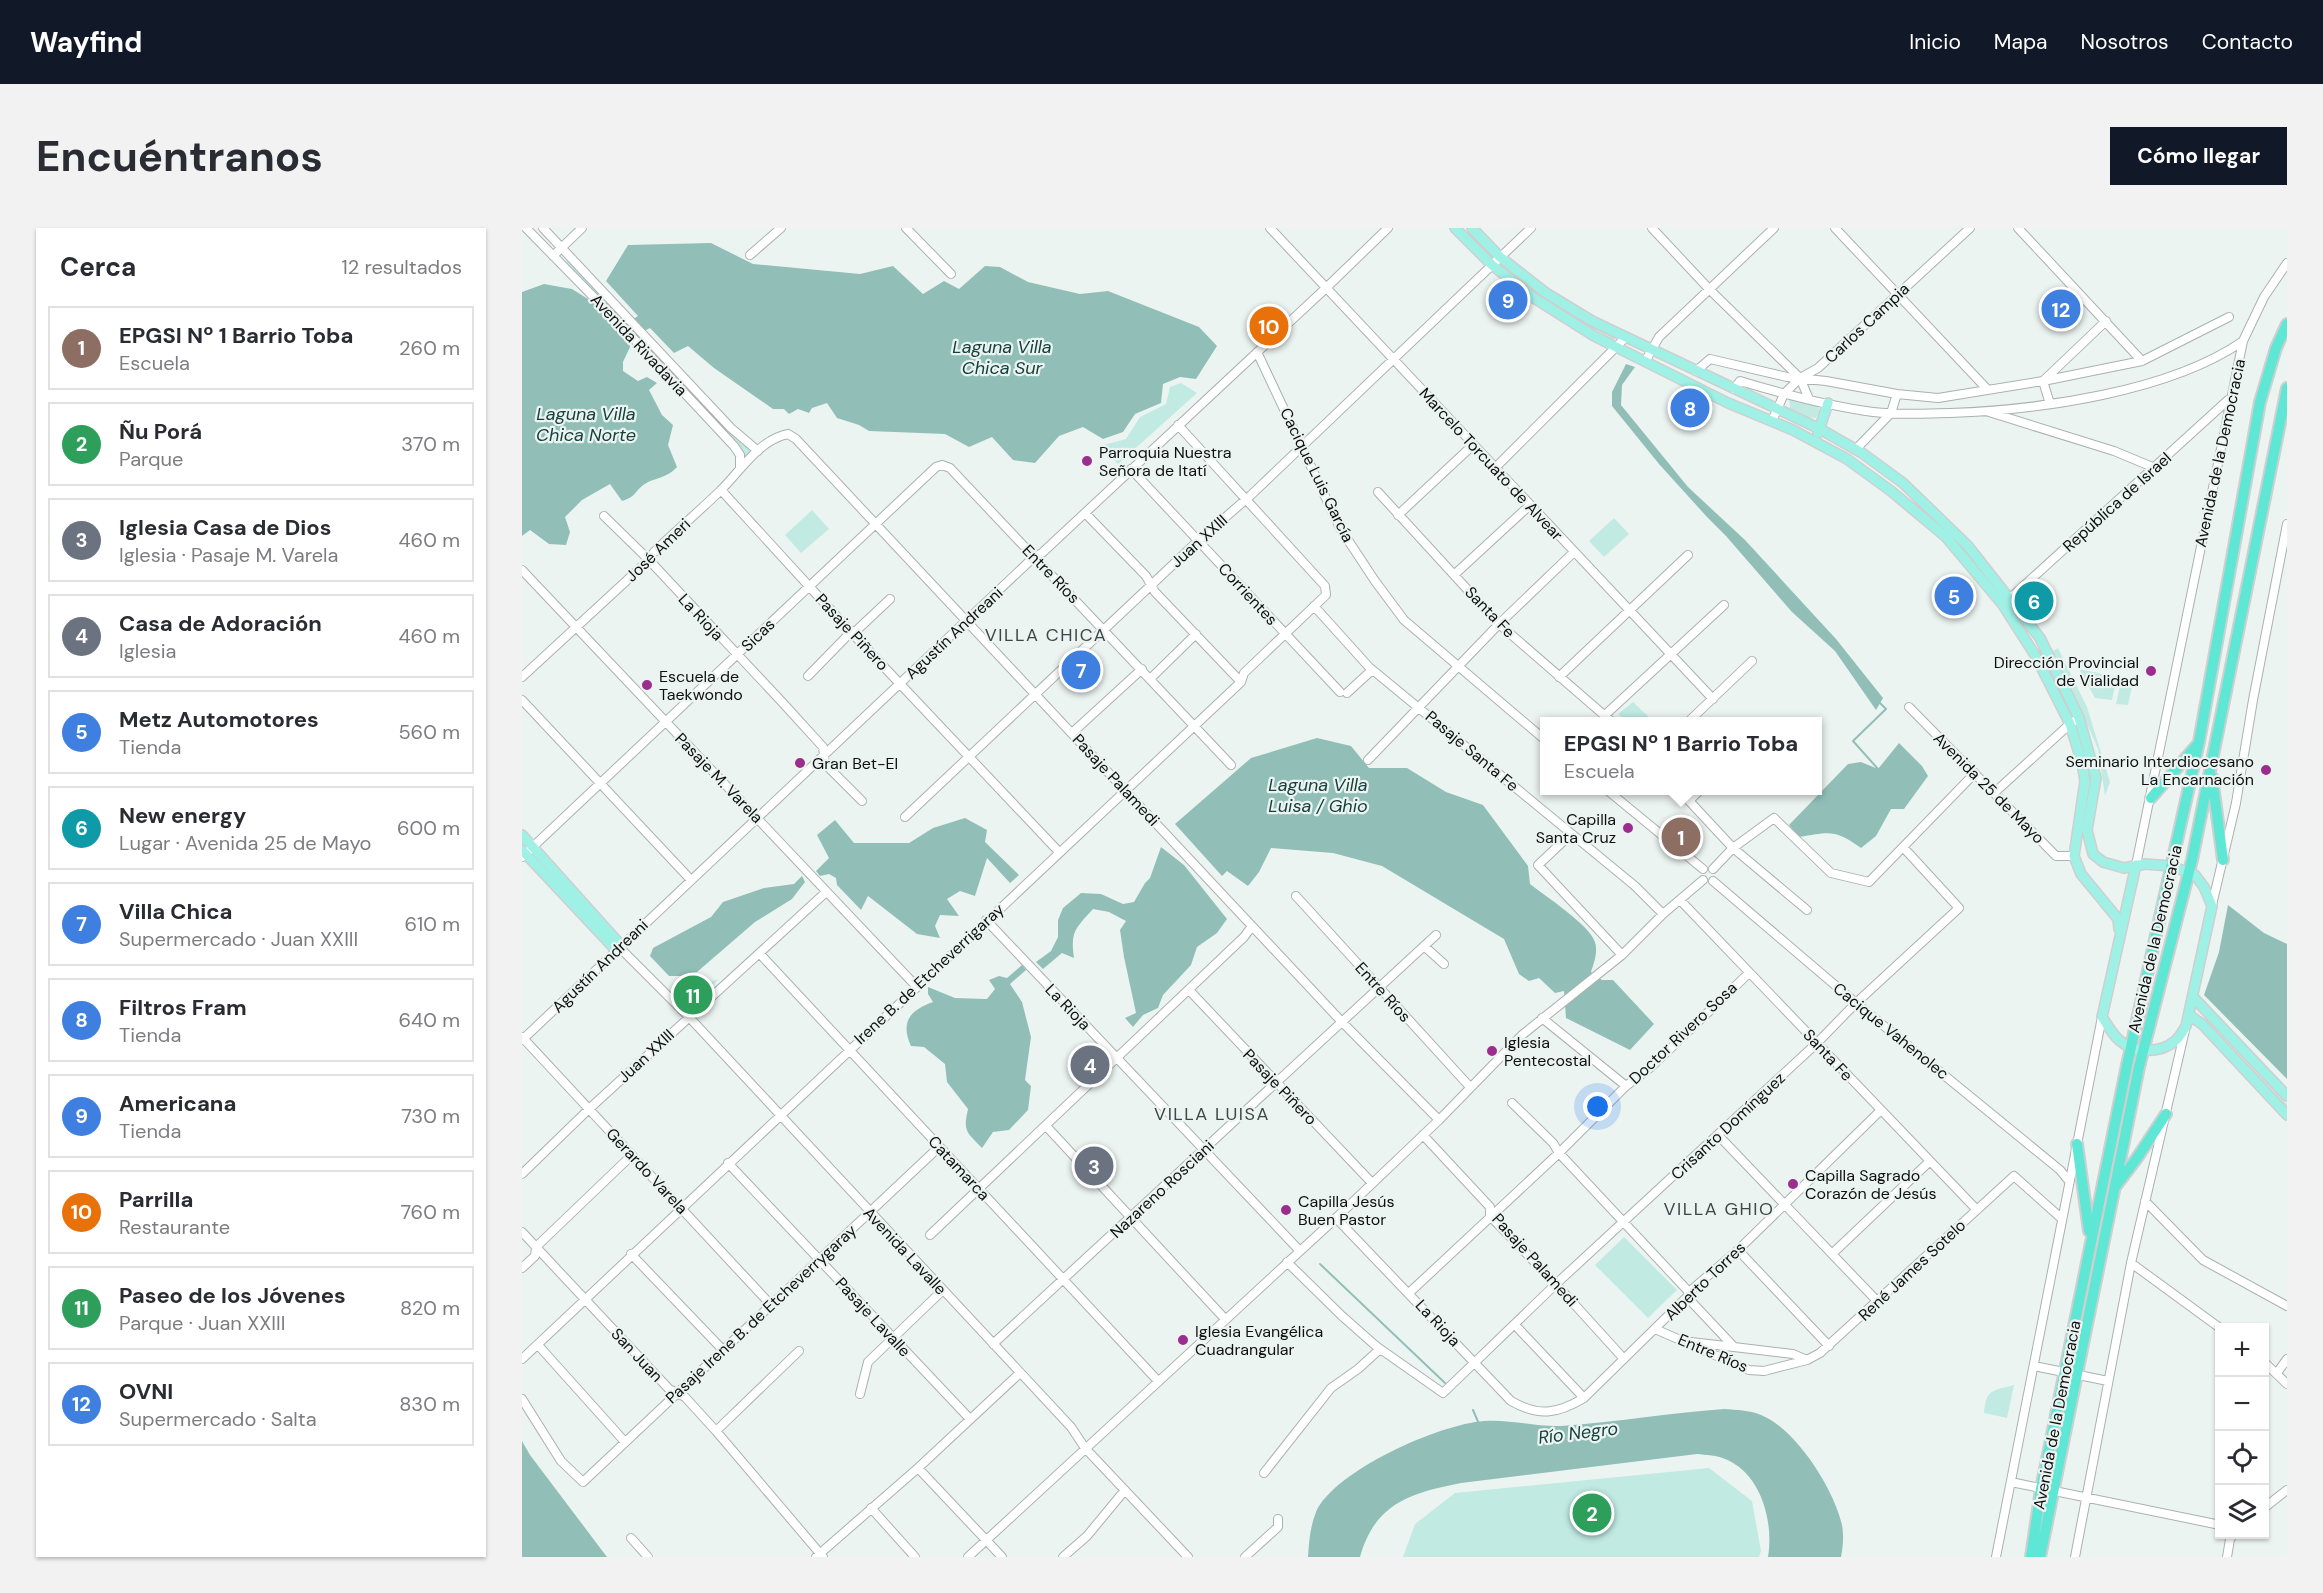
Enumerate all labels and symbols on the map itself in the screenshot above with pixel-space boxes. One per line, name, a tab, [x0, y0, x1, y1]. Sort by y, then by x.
pin: 9	[1488, 278, 1528, 322]
street label: Carlos Campia	[1820, 278, 1914, 368]
pin: 12	[2042, 286, 2080, 332]
street label: Avenida Rivadavia	[586, 289, 692, 401]
pin: 10	[1250, 304, 1288, 348]
water label: Laguna Villa Chica Sur	[952, 335, 1052, 380]
street label: Avenida de la Democracia	[2190, 357, 2250, 549]
street label: Marcelo Torcuato de Alvear	[1414, 383, 1568, 545]
pin: 8	[1670, 386, 1710, 430]
water label: Laguna Villa Chica Norte	[536, 402, 636, 447]
street label: Cacique Luis García	[1275, 404, 1359, 546]
place label: Parroquia Nuestra Señora de Itatí	[1099, 442, 1232, 481]
street label: República de Israel	[2058, 448, 2176, 556]
marker: Parroquia Nuestra Señora de Itatí	[1080, 454, 1094, 468]
street label: Juan XXIII	[1166, 510, 1232, 572]
street label: José Ameri	[621, 514, 695, 586]
street label: Entre Ríos	[1018, 540, 1084, 608]
street label: Corrientes	[1214, 558, 1282, 630]
pin: 5	[1934, 574, 1974, 619]
pin: 6	[2014, 578, 2054, 623]
street label: Agustín Andreani	[901, 582, 1007, 684]
street label: Santa Fe	[1460, 582, 1520, 642]
street label: La Rioja	[674, 589, 728, 645]
street label: Pasaje Piñero	[811, 589, 893, 675]
street label: Sicas	[737, 614, 779, 656]
district label: VILLA CHICA	[985, 623, 1107, 647]
pin: 7	[1062, 648, 1100, 692]
place label: Dirección Provincial de Vialidad	[1994, 652, 2139, 691]
marker: Dirección Provincial de Vialidad	[2144, 664, 2158, 678]
place label: Escuela de Taekwondo	[659, 666, 743, 705]
marker: Escuela de Taekwondo	[640, 678, 654, 692]
street label: Pasaje Santa Fe	[1421, 706, 1523, 796]
street label: Pasaje M. Varela	[670, 728, 768, 828]
street label: Avenida 25 de Mayo	[1929, 728, 2049, 848]
street label: Pasaje Palamedi	[1068, 729, 1164, 831]
place label: Seminario Interdiocesano La Encarnación	[2065, 751, 2254, 790]
place label: Gran Bet-El	[812, 753, 898, 774]
marker: Gran Bet-El	[793, 756, 807, 770]
marker: Seminario Interdiocesano La Encarnación	[2259, 763, 2273, 777]
water label: Laguna Villa Luisa / Ghio	[1268, 773, 1368, 818]
place label: Capilla Santa Cruz	[1536, 809, 1616, 848]
pin: 1	[1662, 814, 1700, 860]
marker: Capilla Santa Cruz	[1621, 821, 1635, 835]
street label: Avenida de la Democracia	[2123, 843, 2187, 1035]
street label: Irene B. de Etcheverrigaray	[850, 899, 1008, 1049]
street label: Agustín Andreani	[547, 915, 653, 1017]
street label: Entre Ríos	[1350, 957, 1416, 1027]
pin: 11	[674, 972, 712, 1017]
street label: Doctor Rivero Sosa	[1624, 977, 1742, 1089]
street label: Cacique Vahenolec	[1829, 978, 1953, 1084]
street label: La Rioja	[1041, 979, 1095, 1035]
street label: Juan XXIII	[613, 1024, 679, 1088]
street label: Santa Fe	[1799, 1025, 1857, 1085]
place label: Iglesia Pentecostal	[1504, 1032, 1591, 1071]
pin: 4	[1070, 1042, 1110, 1088]
street label: Pasaje Piñero	[1238, 1044, 1322, 1130]
marker: Iglesia Pentecostal	[1485, 1044, 1499, 1058]
street label: Crisanto Domínguez	[1666, 1068, 1790, 1184]
your location	[1583, 1092, 1612, 1121]
district label: VILLA LUISA	[1154, 1102, 1270, 1126]
street label: Gerardo Varela	[602, 1123, 692, 1219]
street label: Catamarca	[924, 1131, 994, 1205]
street label: Nazareno Rosciani	[1106, 1135, 1218, 1243]
pin: 3	[1074, 1144, 1114, 1188]
place label: Capilla Sagrado Corazón de Jesús	[1805, 1165, 1937, 1204]
marker: Capilla Sagrado Corazón de Jesús	[1786, 1177, 1800, 1191]
place label: Capilla Jesús Buen Pastor	[1298, 1191, 1394, 1230]
district label: VILLA GHIO	[1663, 1197, 1775, 1221]
street label: Avenida Lavalle	[859, 1203, 951, 1299]
marker: Capilla Jesús Buen Pastor	[1279, 1203, 1293, 1217]
street label: Pasaje Palamedi	[1487, 1209, 1583, 1311]
street label: René James Sotelo	[1854, 1215, 1970, 1325]
street label: Pasaje Irene B. de Etcheverrygaray	[661, 1220, 861, 1408]
street label: Alberto Torres	[1660, 1237, 1750, 1325]
street label: Pasaje Lavalle	[831, 1273, 915, 1361]
street label: La Rioja	[1411, 1295, 1465, 1351]
street label: Avenida de la Democracia	[2028, 1319, 2086, 1511]
place label: Iglesia Evangélica Cuadrangular	[1195, 1321, 1323, 1360]
street label: San Juan	[607, 1324, 667, 1386]
street label: Entre Ríos	[1675, 1329, 1751, 1377]
marker: Iglesia Evangélica Cuadrangular	[1176, 1333, 1190, 1347]
water label: Río Negro	[1537, 1416, 1619, 1450]
pin: 2	[1572, 1490, 1612, 1536]

